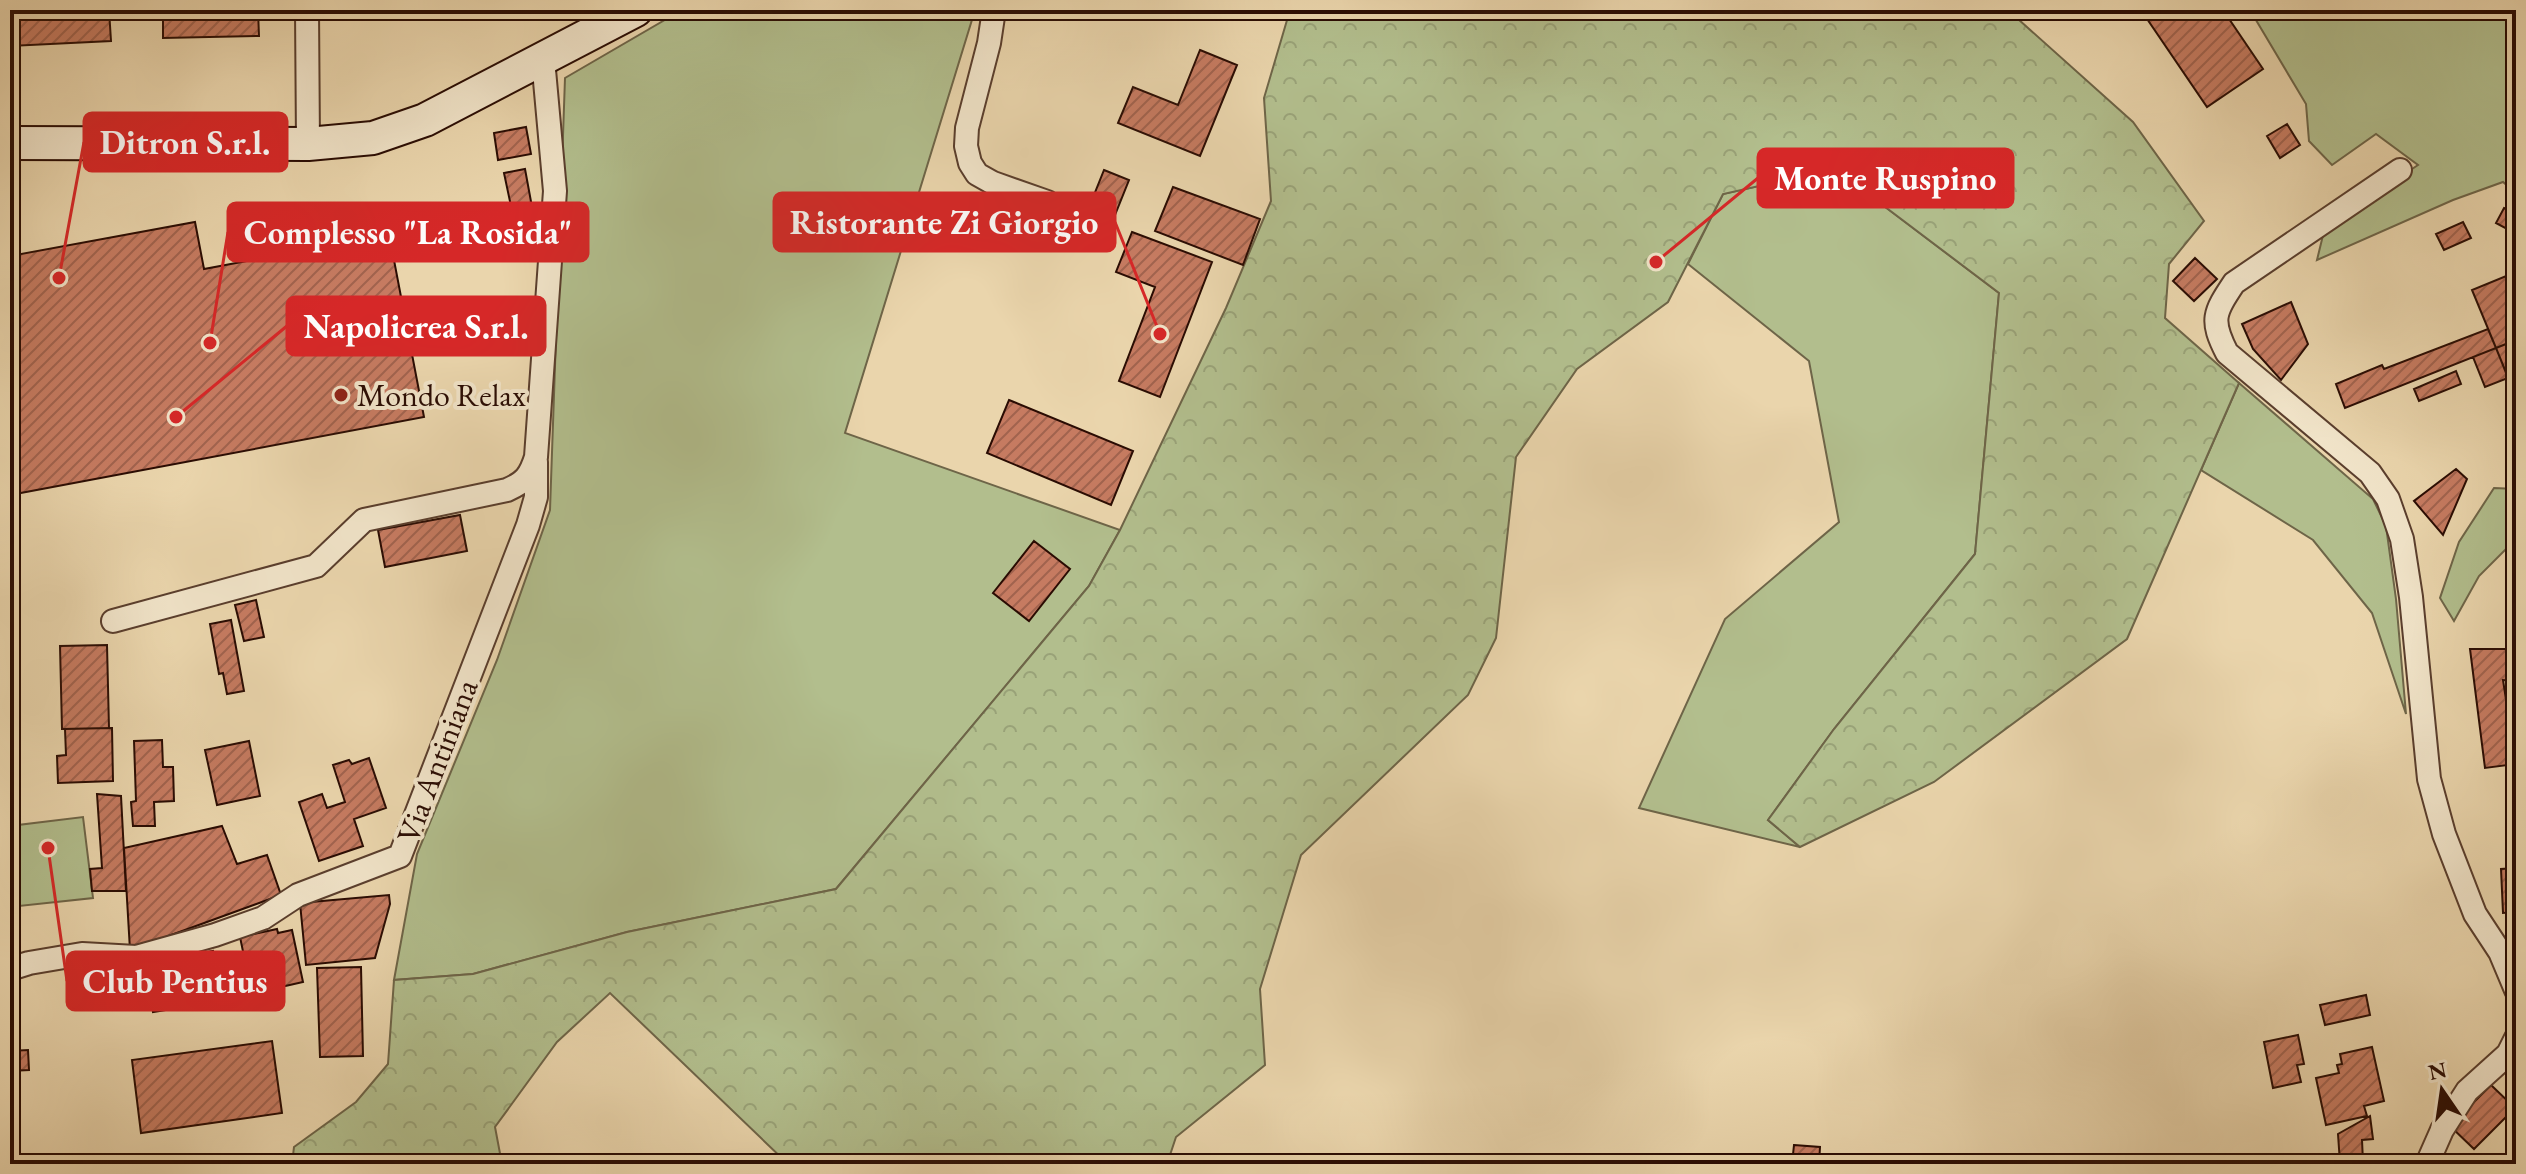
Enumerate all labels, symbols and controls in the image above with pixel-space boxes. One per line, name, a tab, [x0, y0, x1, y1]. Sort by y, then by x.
callout: Ditron S.r.l.	[84, 113, 287, 171]
text: Ditron S.r.l.	[100, 120, 270, 164]
callout: Monte Ruspino	[1758, 149, 2013, 207]
text: Monte Ruspino	[1774, 156, 1996, 200]
callout: Ristorante Zi Giorgio	[774, 193, 1115, 251]
text: Ristorante Zi Giorgio	[790, 200, 1098, 244]
callout: Complesso "La Rosida"	[228, 203, 588, 261]
text: Complesso "La Rosida"	[244, 210, 572, 254]
callout: Napolicrea S.r.l.	[287, 297, 545, 355]
text: Napolicrea S.r.l.	[303, 304, 529, 348]
place label: Mondo Relax	[357, 374, 526, 416]
marker: Mondo Relax	[332, 386, 350, 404]
street label: Via Antiniana	[387, 673, 488, 849]
callout: Club Pentius	[67, 952, 284, 1010]
text: Club Pentius	[83, 959, 268, 1003]
north arrow	[2402, 1050, 2482, 1130]
text: N	[2426, 1055, 2450, 1087]

